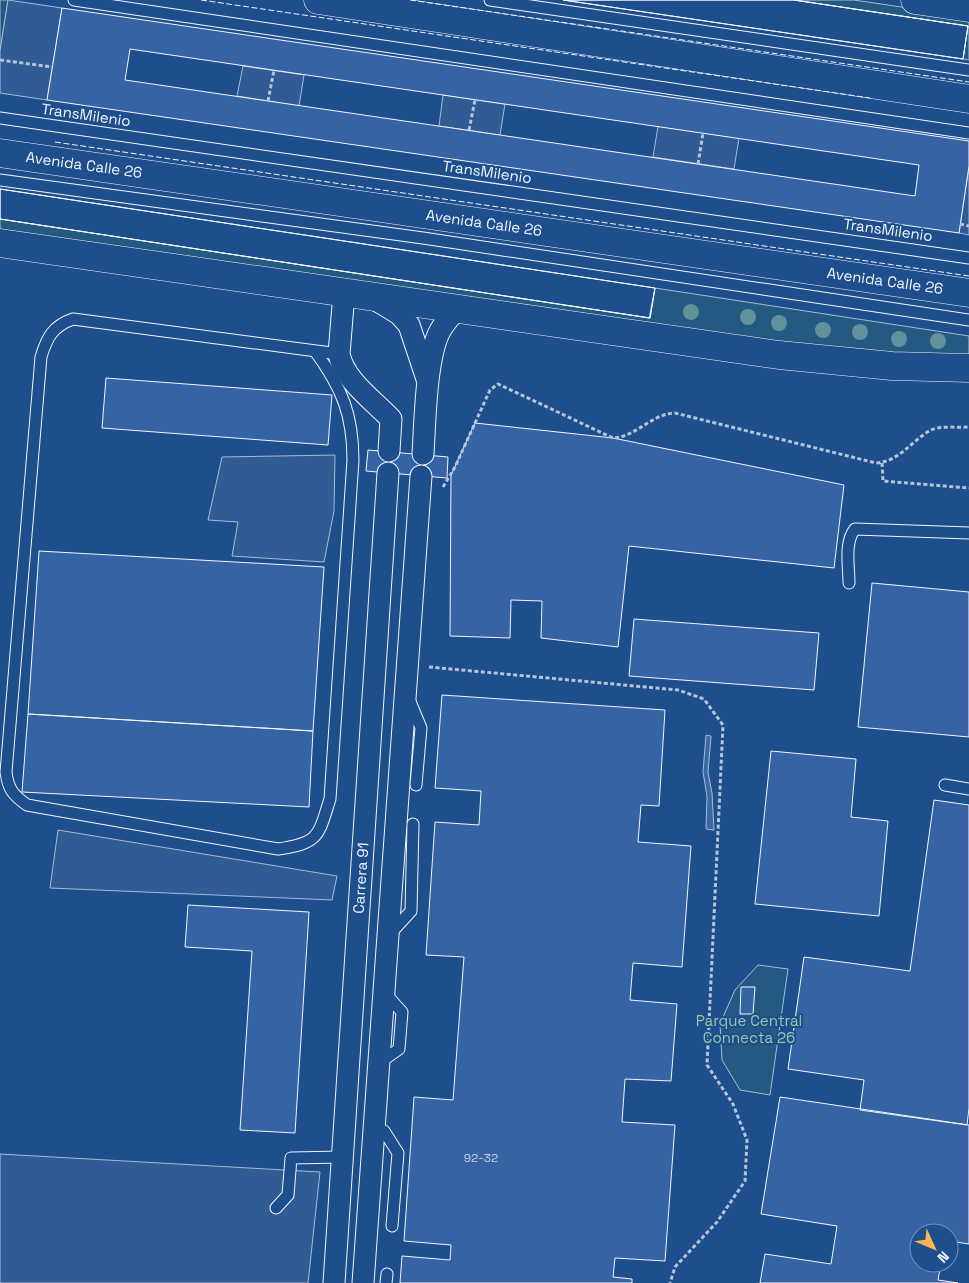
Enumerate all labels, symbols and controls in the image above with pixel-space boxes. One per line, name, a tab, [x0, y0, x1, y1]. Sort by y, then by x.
street label: TransMilenio	[40, 99, 132, 130]
street label: Avenida Calle 26	[25, 147, 144, 182]
street label: TransMilenio	[441, 156, 533, 187]
street label: Avenida Calle 26	[425, 205, 544, 240]
street label: TransMilenio	[842, 214, 934, 245]
street label: Avenida Calle 26	[826, 263, 945, 298]
street label: Carrera 91	[349, 842, 372, 914]
park label: Parque Central Connecta 26	[696, 1011, 802, 1047]
house number: 92-32	[464, 1150, 498, 1166]
north arrow	[909, 1223, 959, 1273]
text: N	[934, 1247, 953, 1267]

